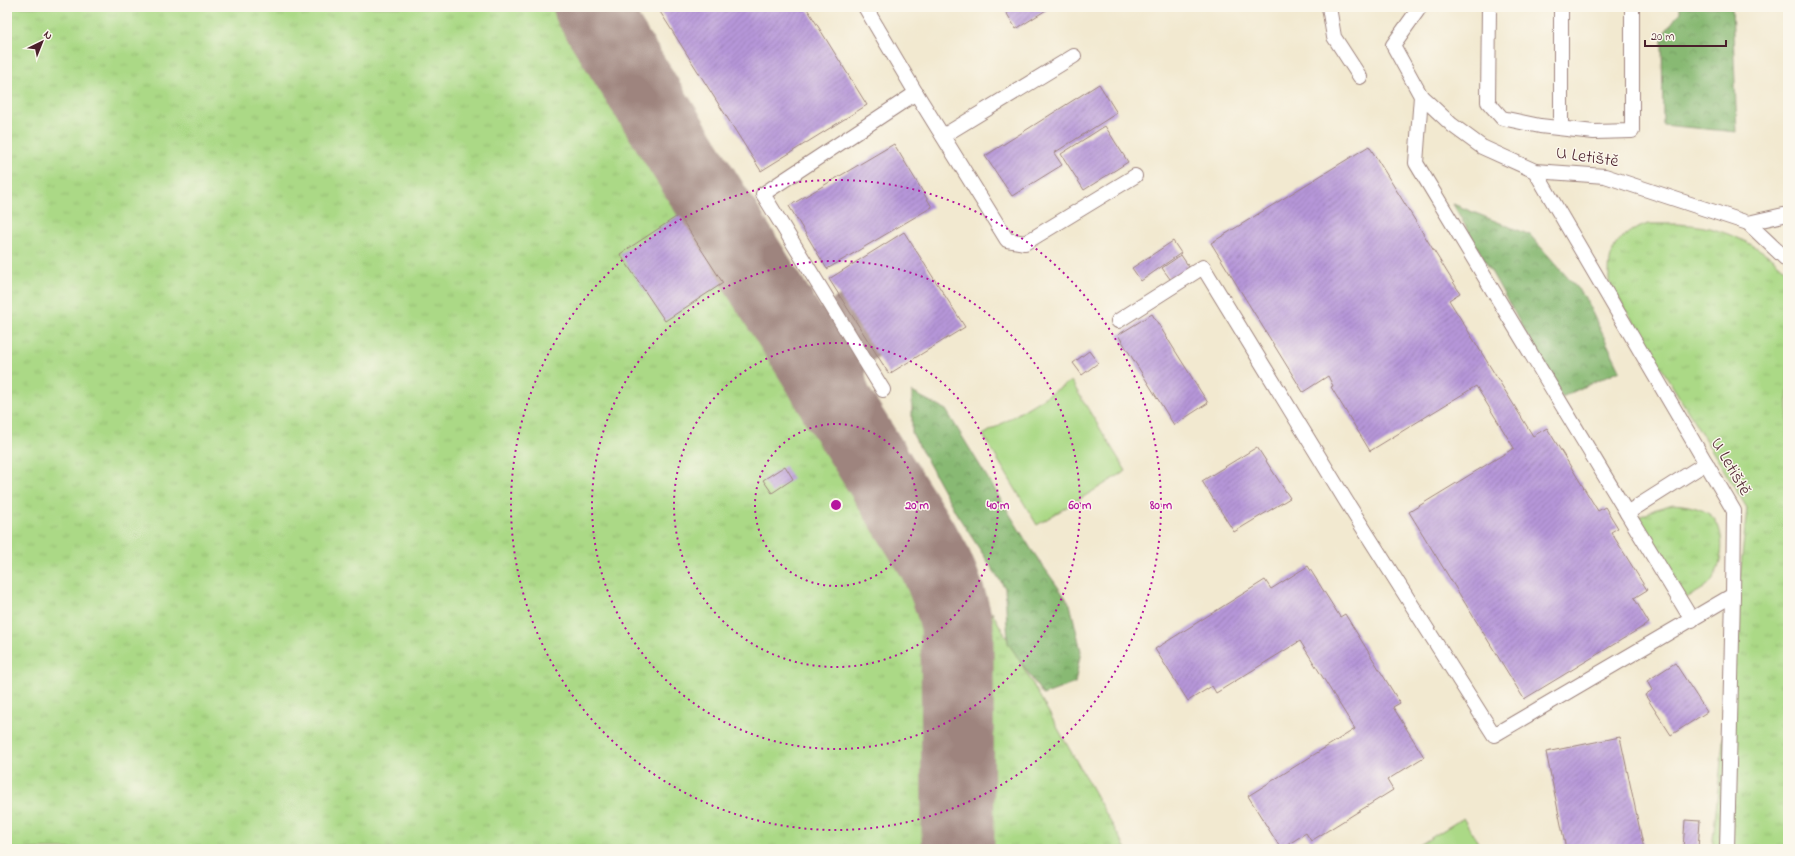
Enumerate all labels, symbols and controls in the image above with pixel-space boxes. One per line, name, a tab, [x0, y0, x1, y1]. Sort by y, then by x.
north arrow	[22, 22, 62, 62]
scale bar	[1645, 22, 1726, 48]
text: N	[40, 27, 56, 44]
text: 20 m	[1651, 28, 1674, 46]
street label: U Letiště	[1554, 141, 1621, 175]
street label: U Letiště	[1703, 433, 1758, 502]
text: 20 m	[904, 497, 929, 515]
text: 40 m	[986, 497, 1010, 515]
text: 60 m	[1068, 497, 1092, 515]
text: 80 m	[1149, 497, 1173, 515]
centre of rings	[829, 498, 843, 512]

